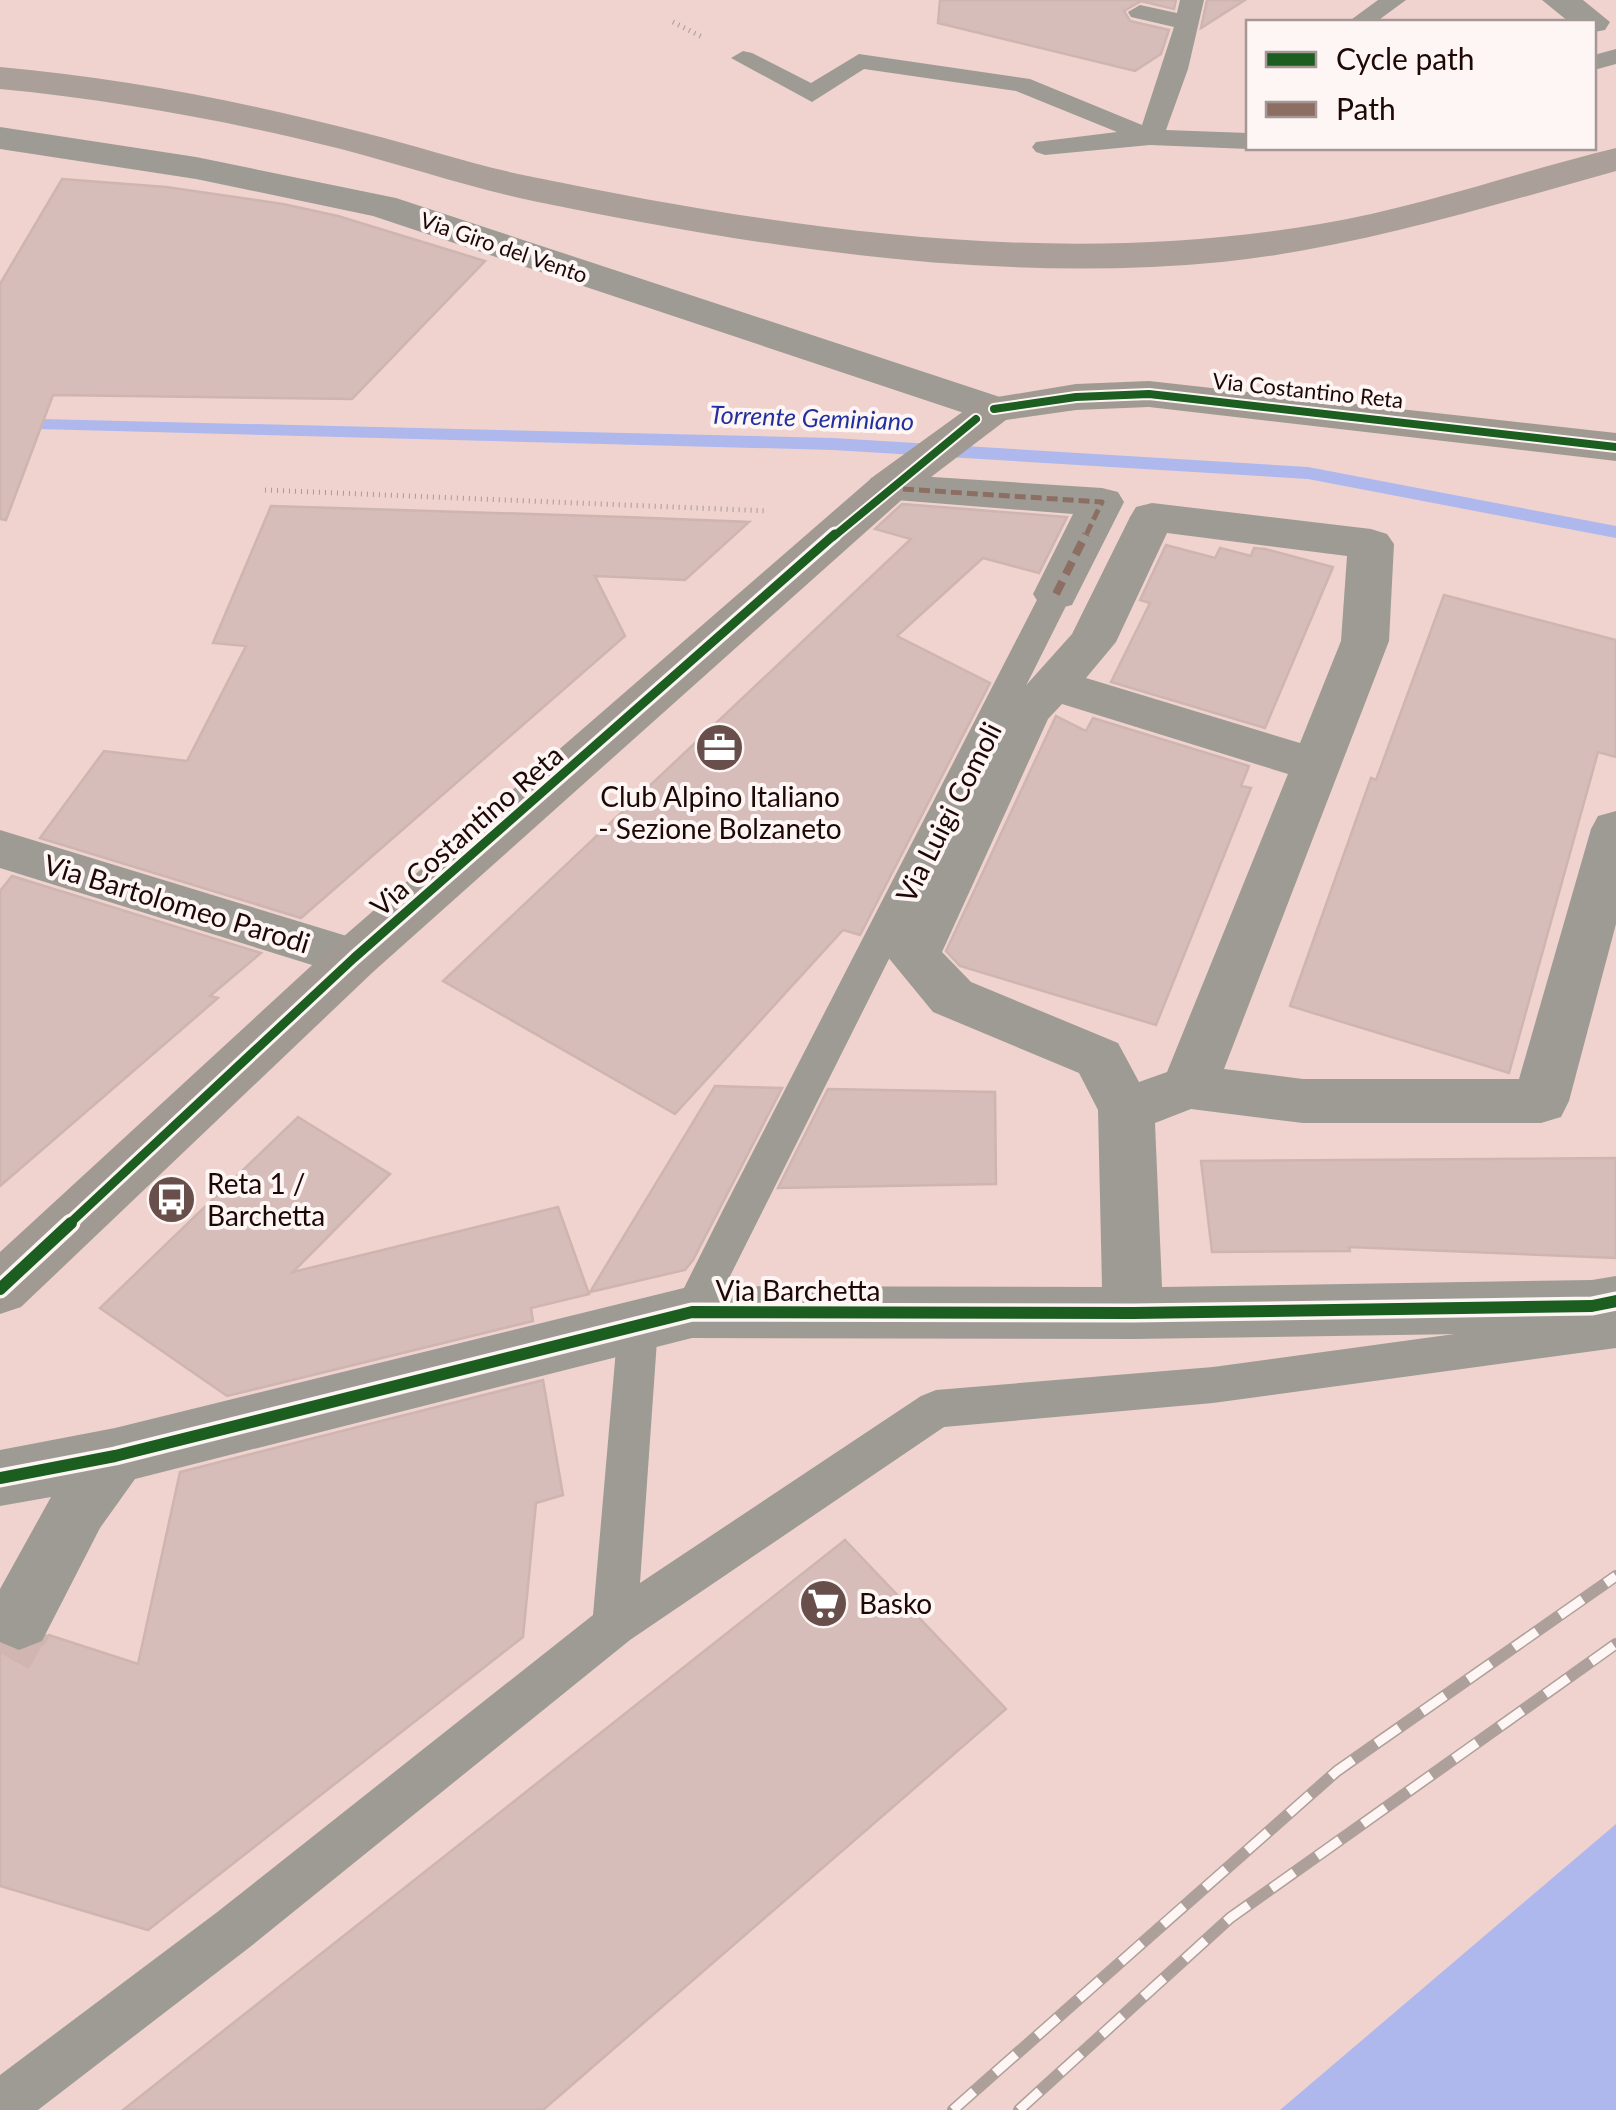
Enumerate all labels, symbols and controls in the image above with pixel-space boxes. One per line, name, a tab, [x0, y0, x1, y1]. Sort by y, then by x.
legend	[1246, 20, 1596, 150]
text: Cycle path	[1336, 40, 1475, 76]
text: Path	[1336, 90, 1396, 126]
street label: Via Giro del Vento	[417, 206, 591, 288]
street label: Via Costantino Reta	[1211, 367, 1405, 413]
water label: Torrente Geminiano	[709, 398, 915, 436]
street label: Via Luigi Comoli	[888, 716, 1008, 908]
office icon: Club Alpino Italiano - Sezione Bolzaneto	[694, 722, 746, 774]
street label: Via Costantino Reta	[363, 737, 569, 923]
place label: Club Alpino Italiano - Sezione Bolzaneto	[598, 779, 842, 845]
street label: Via Bartolomeo Parodi	[40, 846, 314, 960]
place label: Reta 1 / Barchetta	[207, 1166, 325, 1232]
bus stop icon: Reta 1 / Barchetta	[146, 1173, 198, 1225]
street label: Via Barchetta	[716, 1273, 880, 1307]
supermarket icon: Basko	[798, 1577, 850, 1629]
place label: Basko	[859, 1586, 932, 1620]

